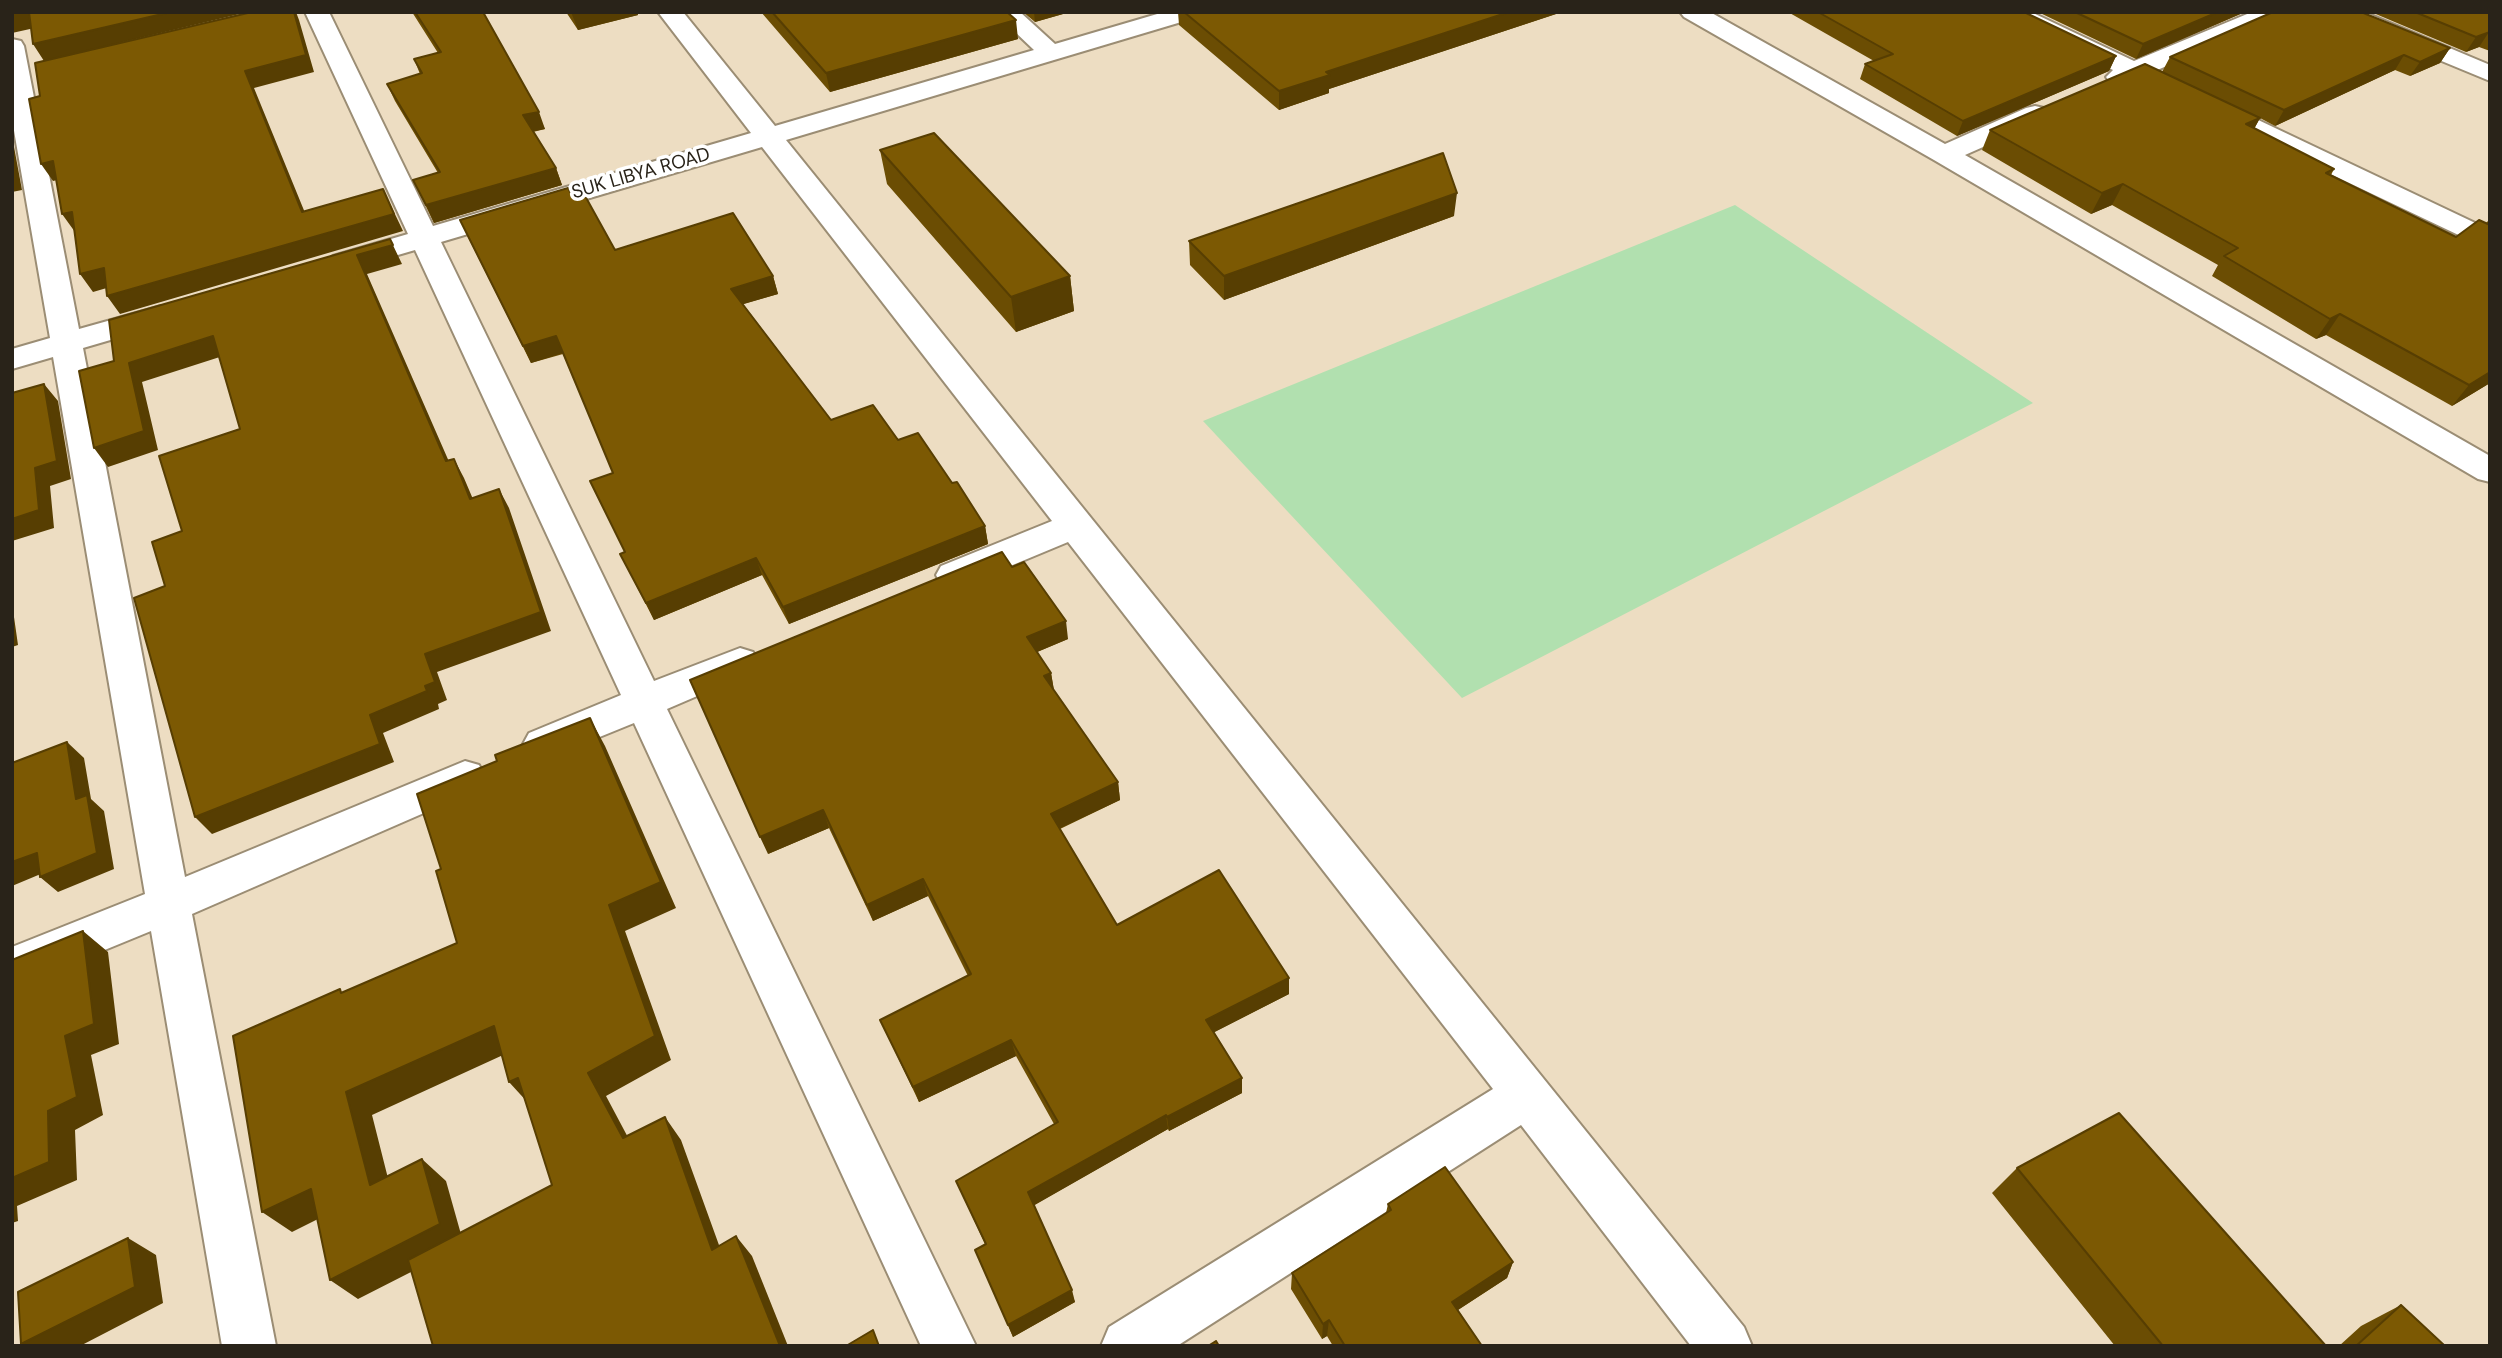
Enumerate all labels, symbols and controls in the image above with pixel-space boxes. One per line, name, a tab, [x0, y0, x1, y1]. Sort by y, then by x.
street label: SUK LIBYA ROAD	[569, 143, 713, 205]

